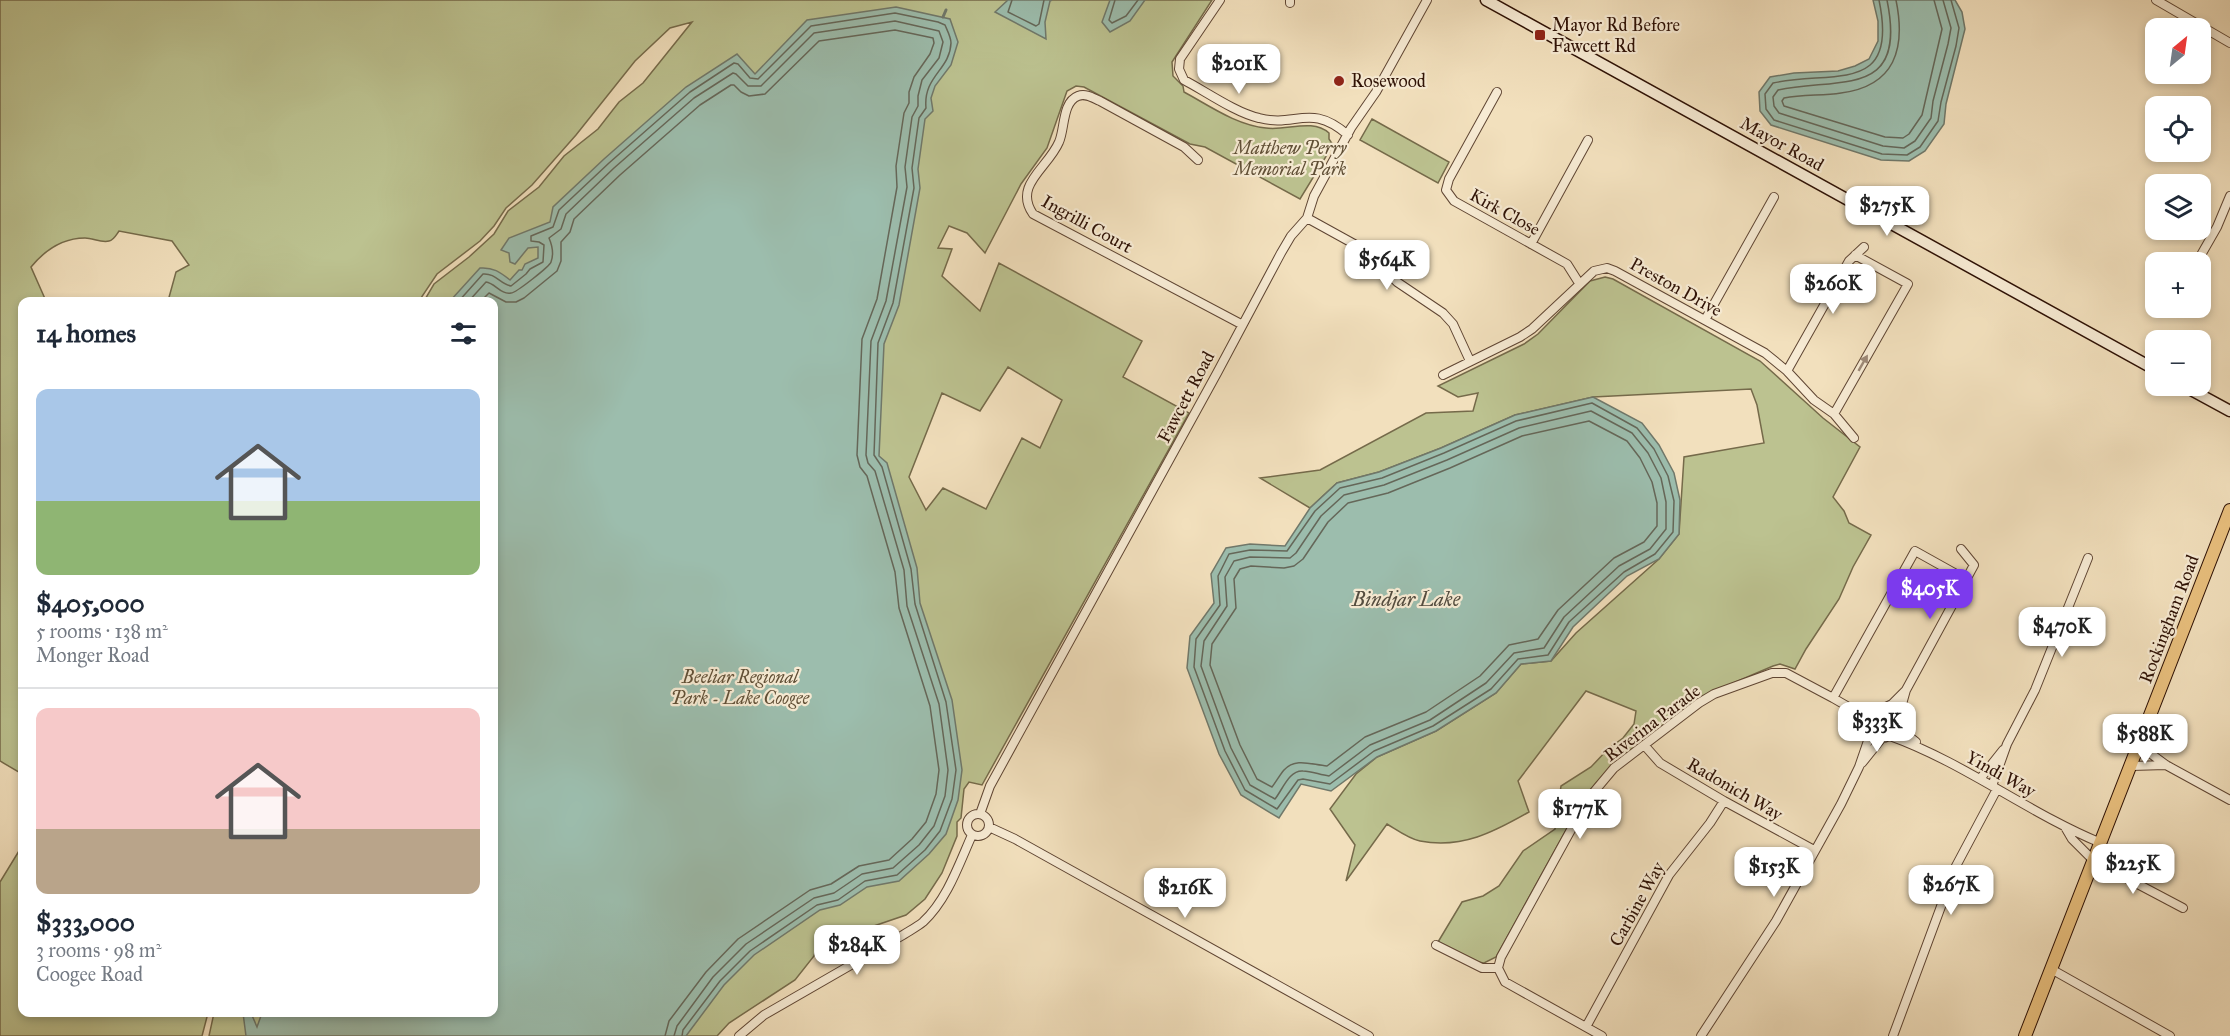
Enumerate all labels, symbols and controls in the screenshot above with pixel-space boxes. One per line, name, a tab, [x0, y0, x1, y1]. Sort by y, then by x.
place label: Mayor Rd Before Fawcett Rd	[1552, 14, 1680, 57]
north arrow	[2145, 18, 2211, 84]
map controls	[2145, 18, 2211, 396]
marker: Mayor Rd Before Fawcett Rd	[1533, 28, 1547, 42]
pin: $201K	[1197, 44, 1281, 95]
text: $201K	[1211, 51, 1267, 75]
place label: Rosewood	[1351, 70, 1426, 92]
marker: Rosewood	[1332, 74, 1346, 88]
button: locate	[2145, 96, 2211, 162]
street label: Mayor Road	[1736, 112, 1828, 176]
park label: Matthew Perry Memorial Park	[1232, 137, 1348, 180]
button: layers	[2145, 174, 2211, 240]
street label: Kirk Close	[1466, 184, 1544, 240]
pin: $275K	[1845, 186, 1929, 237]
street label: Ingrilli Court	[1037, 190, 1137, 259]
text: $275K	[1859, 193, 1915, 217]
pin: $564K	[1345, 240, 1429, 291]
text: $564K	[1359, 247, 1415, 271]
button: +	[2145, 252, 2211, 318]
street label: Preston Drive	[1626, 253, 1726, 321]
pin: $260K	[1791, 264, 1875, 315]
text: $260K	[1804, 271, 1862, 295]
text: 14 homes	[36, 317, 136, 349]
icon: filters	[447, 317, 480, 350]
button: −	[2145, 330, 2211, 396]
street label: Fawcett Road	[1153, 347, 1219, 447]
one-way arrow	[1857, 355, 1868, 371]
icon: home	[204, 428, 312, 536]
street label: Rockingham Road	[2134, 552, 2205, 687]
pin: $405K	[1888, 569, 1972, 620]
text: $405K	[1901, 576, 1959, 600]
text: $405,000	[36, 587, 145, 619]
water label: Bindjar Lake	[1351, 587, 1461, 611]
pin: $470K	[2020, 607, 2104, 658]
text: $470K	[2033, 614, 2091, 638]
text: 5 rooms · 138 m²	[36, 619, 168, 643]
text: Monger Road	[36, 643, 150, 667]
park label: Beeliar Regional Park - Lake Coogee	[671, 666, 811, 709]
street label: Riverina Parade	[1600, 680, 1704, 766]
pin: $333K	[1835, 702, 1919, 753]
text: $333K	[1852, 709, 1902, 733]
pin: $588K	[2103, 714, 2187, 765]
text: $588K	[2117, 721, 2173, 745]
street label: Yindi Way	[1962, 746, 2040, 802]
icon: home	[204, 747, 312, 855]
street label: Radonich Way	[1683, 753, 1787, 825]
pin: $177K	[1538, 789, 1622, 840]
text: $177K	[1552, 796, 1608, 820]
pin: $225K	[2091, 844, 2175, 895]
pin: $153K	[1732, 847, 1816, 898]
text: $225K	[2106, 851, 2161, 875]
text: $153K	[1748, 854, 1800, 878]
street label: Carbine Way	[1605, 857, 1670, 950]
pin: $267K	[1909, 865, 1993, 916]
pin: $216K	[1143, 868, 1227, 919]
text: $267K	[1923, 872, 1979, 896]
text: $216K	[1158, 875, 1212, 899]
text: $333,000	[36, 906, 135, 938]
pin: $284K	[815, 925, 899, 976]
text: $284K	[828, 932, 886, 956]
text: 3 rooms · 98 m²	[36, 938, 161, 962]
text: Coogee Road	[36, 962, 143, 986]

